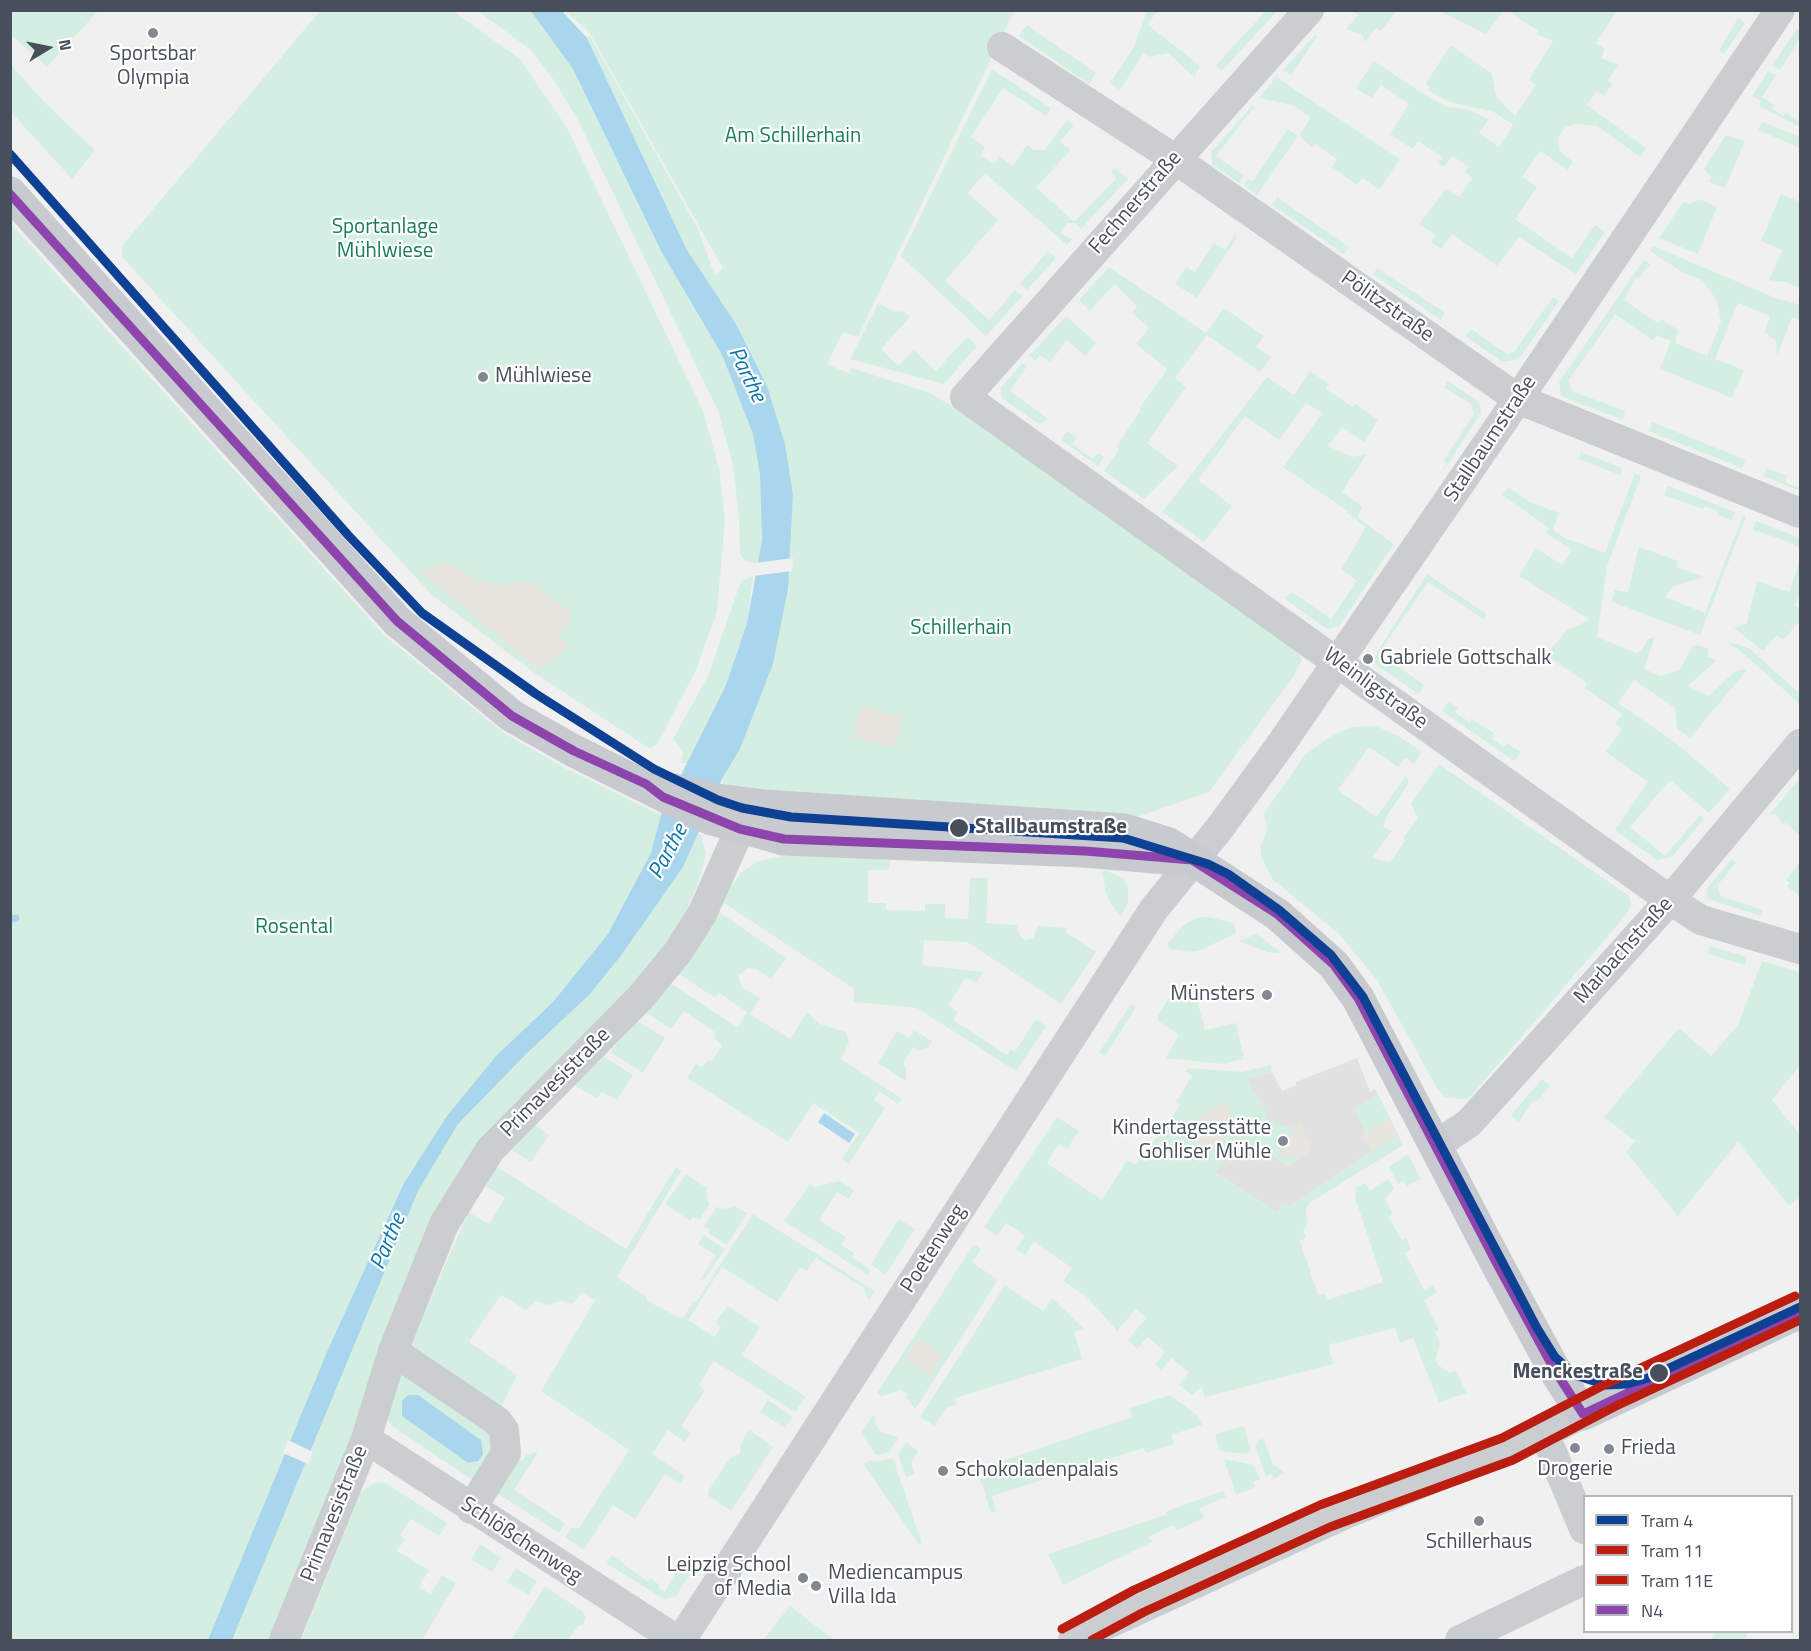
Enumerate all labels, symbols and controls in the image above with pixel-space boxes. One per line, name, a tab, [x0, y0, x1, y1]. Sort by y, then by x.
north arrow	[18, 18, 78, 78]
marker: Sportsbar Olympia	[146, 26, 160, 40]
text: N	[53, 37, 79, 52]
place label: Sportsbar Olympia	[110, 42, 196, 92]
park label: Am Schillerhain	[725, 124, 861, 150]
street label: Fechnerstraße	[1084, 146, 1188, 260]
park label: Sportanlage Mühlwiese	[332, 215, 438, 265]
street label: Pölitzstraße	[1336, 266, 1438, 348]
water label: Parthe	[721, 343, 771, 407]
place label: Mühlwiese	[495, 364, 591, 390]
marker: Mühlwiese	[476, 370, 490, 384]
street label: Stallbaumstraße	[1440, 371, 1542, 507]
park label: Schillerhain	[910, 616, 1012, 642]
street label: Weinligstraße	[1318, 643, 1432, 735]
place label: Gabriele Gottschalk	[1380, 646, 1551, 672]
marker: Gabriele Gottschalk	[1361, 652, 1375, 666]
place label: Stallbaumstraße	[975, 815, 1127, 841]
marker: Stallbaumstraße	[948, 817, 970, 839]
water label: Parthe	[644, 820, 694, 884]
street label: Marbachstraße	[1569, 892, 1679, 1010]
park label: Rosental	[255, 915, 333, 941]
place label: Münsters	[1170, 982, 1255, 1008]
marker: Münsters	[1260, 988, 1274, 1002]
street label: Primavesistraße	[496, 1023, 616, 1143]
place label: Kindertagesstätte Gohliser Mühle	[1112, 1116, 1271, 1166]
marker: Kindertagesstätte Gohliser Mühle	[1276, 1134, 1290, 1148]
street label: Poetenweg	[896, 1200, 972, 1298]
water label: Parthe	[365, 1210, 413, 1274]
place label: Menckestraße	[1512, 1360, 1643, 1386]
marker: Menckestraße	[1648, 1362, 1670, 1384]
place label: Frieda	[1621, 1436, 1676, 1462]
marker: Drogerie	[1568, 1441, 1582, 1455]
street label: Primavesistraße	[296, 1442, 374, 1586]
marker: Frieda	[1602, 1442, 1616, 1456]
place label: Drogerie	[1537, 1457, 1613, 1483]
place label: Schokoladenpalais	[955, 1458, 1118, 1484]
marker: Schokoladenpalais	[936, 1464, 950, 1478]
street label: Schlößchenweg	[456, 1492, 586, 1590]
legend	[1583, 1495, 1793, 1633]
text: Tram 4	[1641, 1507, 1693, 1534]
marker: Schillerhaus	[1472, 1514, 1486, 1528]
place label: Schillerhaus	[1426, 1530, 1532, 1556]
text: Tram 11	[1641, 1537, 1703, 1564]
place label: Leipzig School of Media	[666, 1553, 791, 1603]
place label: Mediencampus Villa Ida	[828, 1561, 963, 1611]
text: Tram 11E	[1641, 1567, 1713, 1594]
marker: Leipzig School of Media	[796, 1571, 810, 1585]
marker: Mediencampus Villa Ida	[809, 1579, 823, 1593]
text: N4	[1641, 1597, 1663, 1624]

